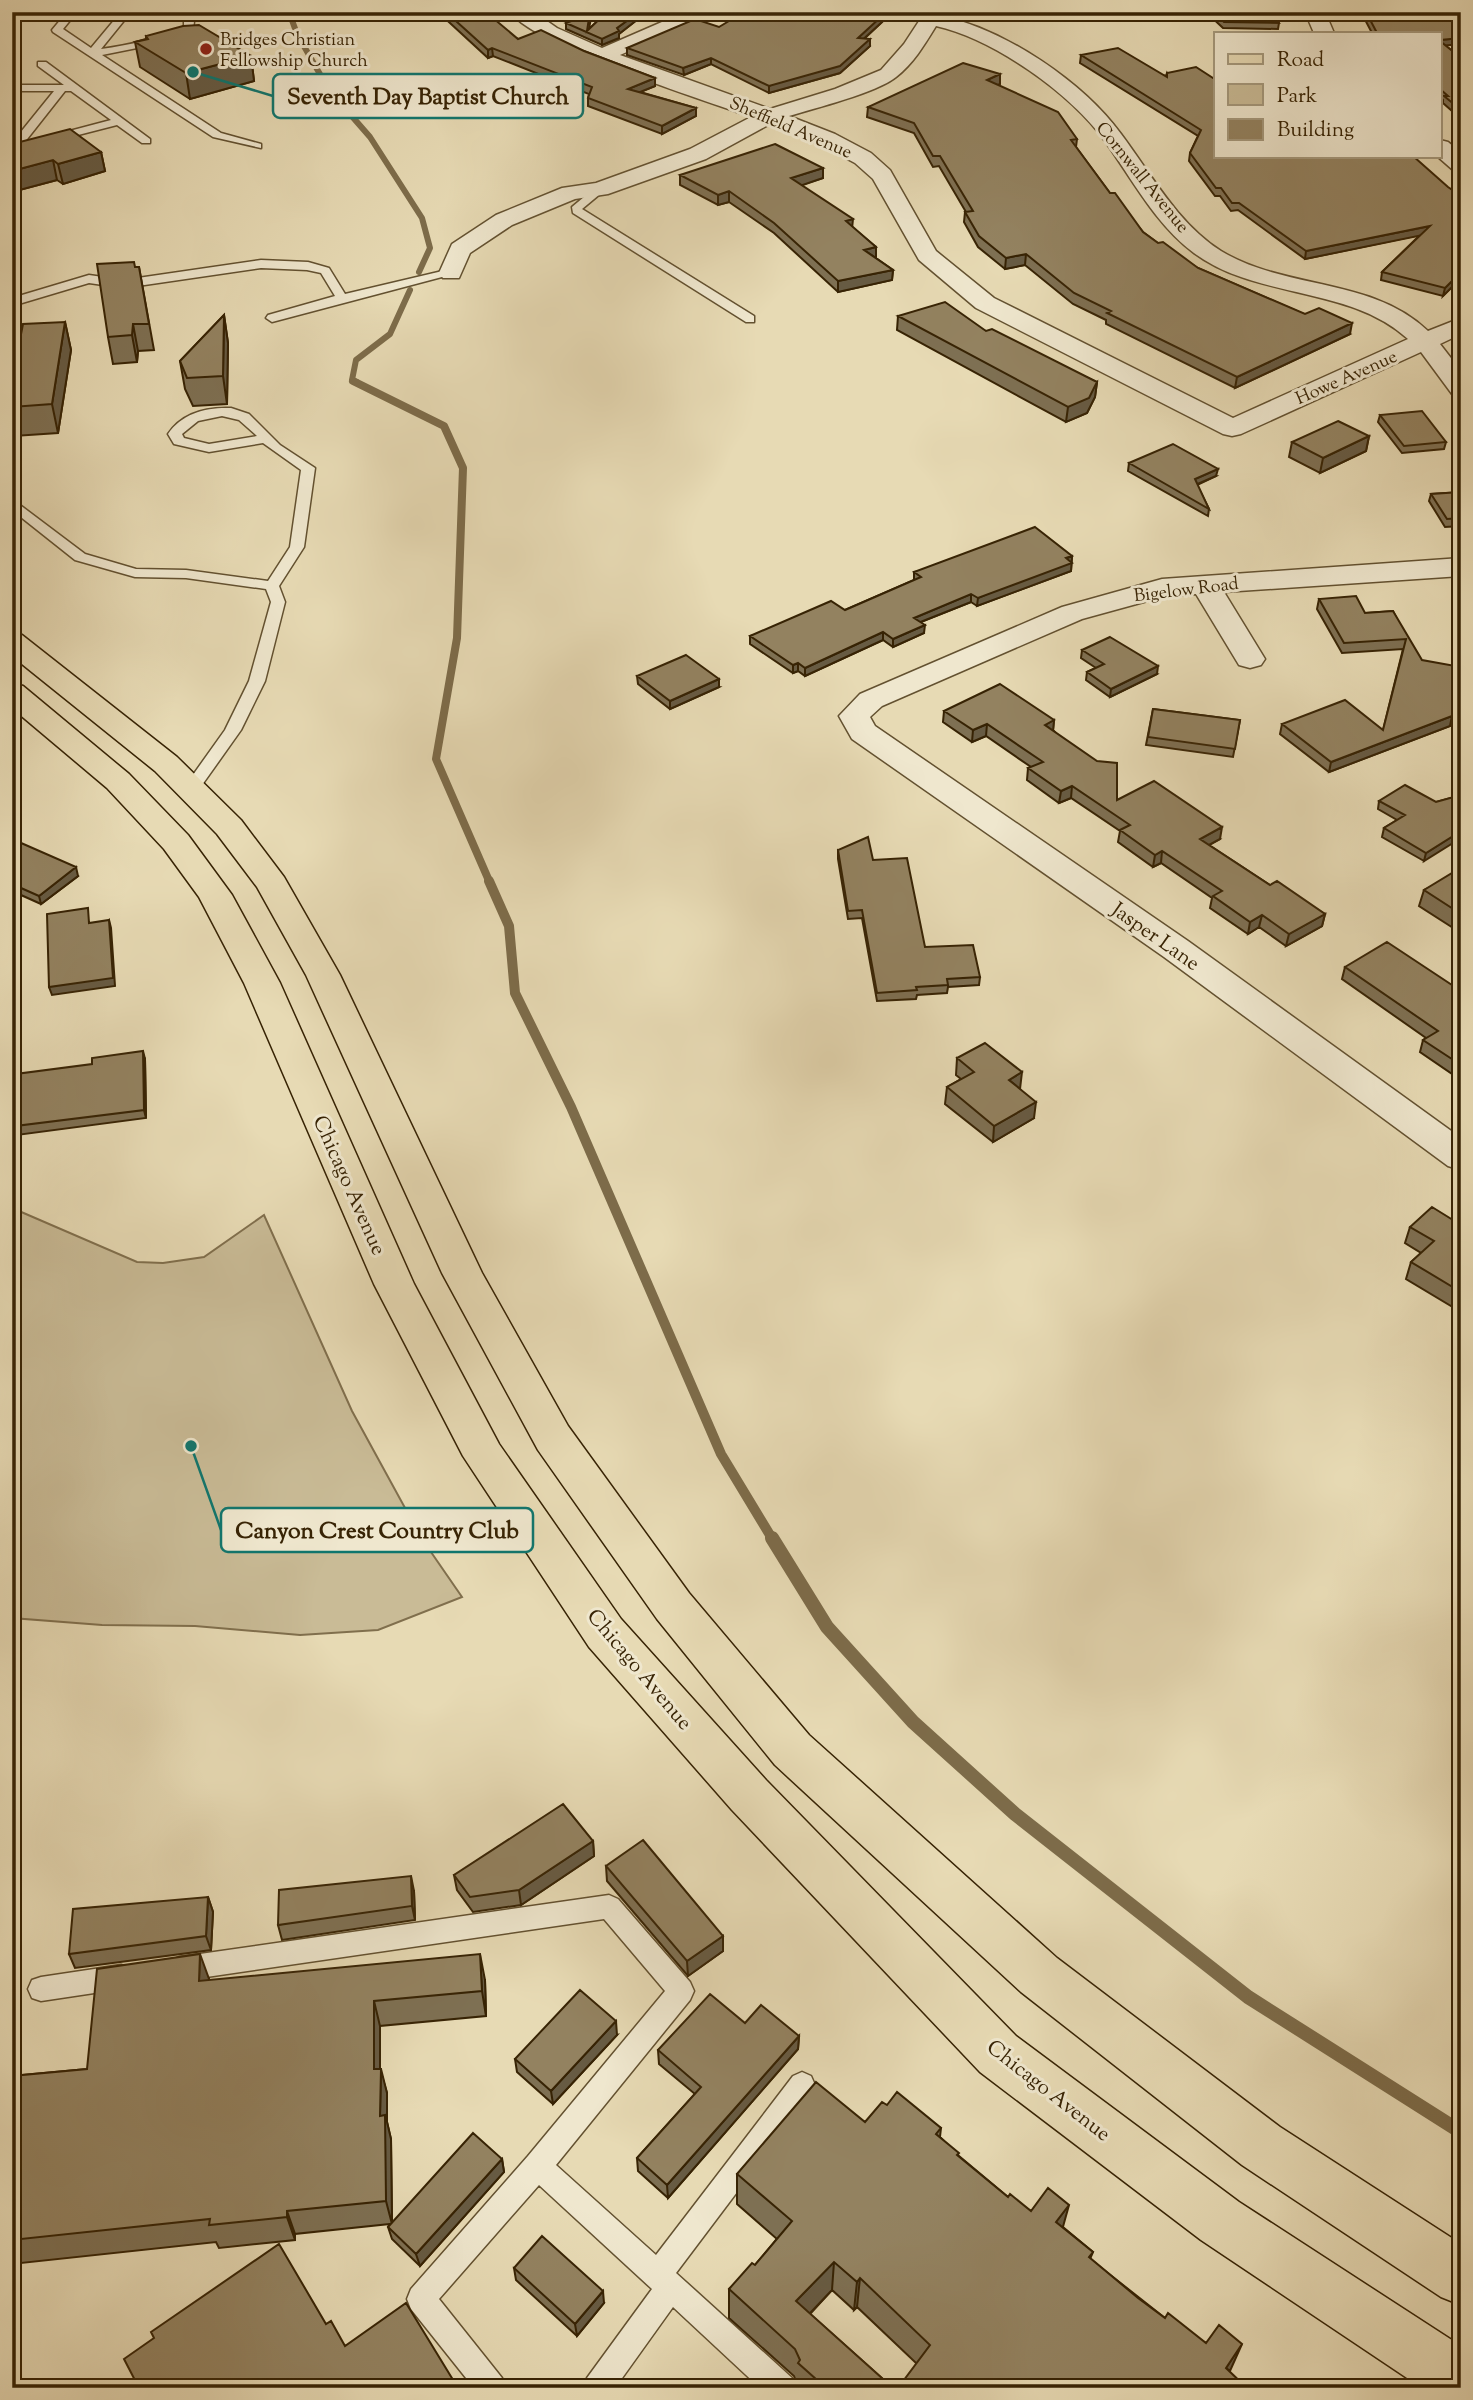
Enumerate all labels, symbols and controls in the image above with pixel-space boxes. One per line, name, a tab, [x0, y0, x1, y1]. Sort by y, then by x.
place label: Bridges Christian Fellowship Church	[220, 28, 368, 75]
legend	[1214, 32, 1442, 158]
marker: Bridges Christian Fellowship Church	[198, 41, 214, 57]
text: Road	[1277, 46, 1324, 76]
callout: Seventh Day Baptist Church	[273, 74, 583, 118]
text: Seventh Day Baptist Church	[287, 82, 569, 115]
text: Park	[1277, 82, 1318, 112]
street label: Sheffield Avenue	[725, 91, 856, 166]
text: Building	[1277, 116, 1354, 146]
street label: Cornwall Avenue	[1088, 117, 1194, 239]
street label: Howe Avenue	[1292, 345, 1402, 413]
street label: Bigelow Road	[1132, 572, 1240, 610]
street label: Jasper Lane	[1104, 895, 1205, 979]
street label: Chicago Avenue	[304, 1111, 392, 1261]
callout: Canyon Crest Country Club	[221, 1508, 533, 1552]
text: Canyon Crest Country Club	[235, 1516, 519, 1549]
street label: Chicago Avenue	[579, 1603, 698, 1737]
street label: Chicago Avenue	[979, 2033, 1116, 2150]

